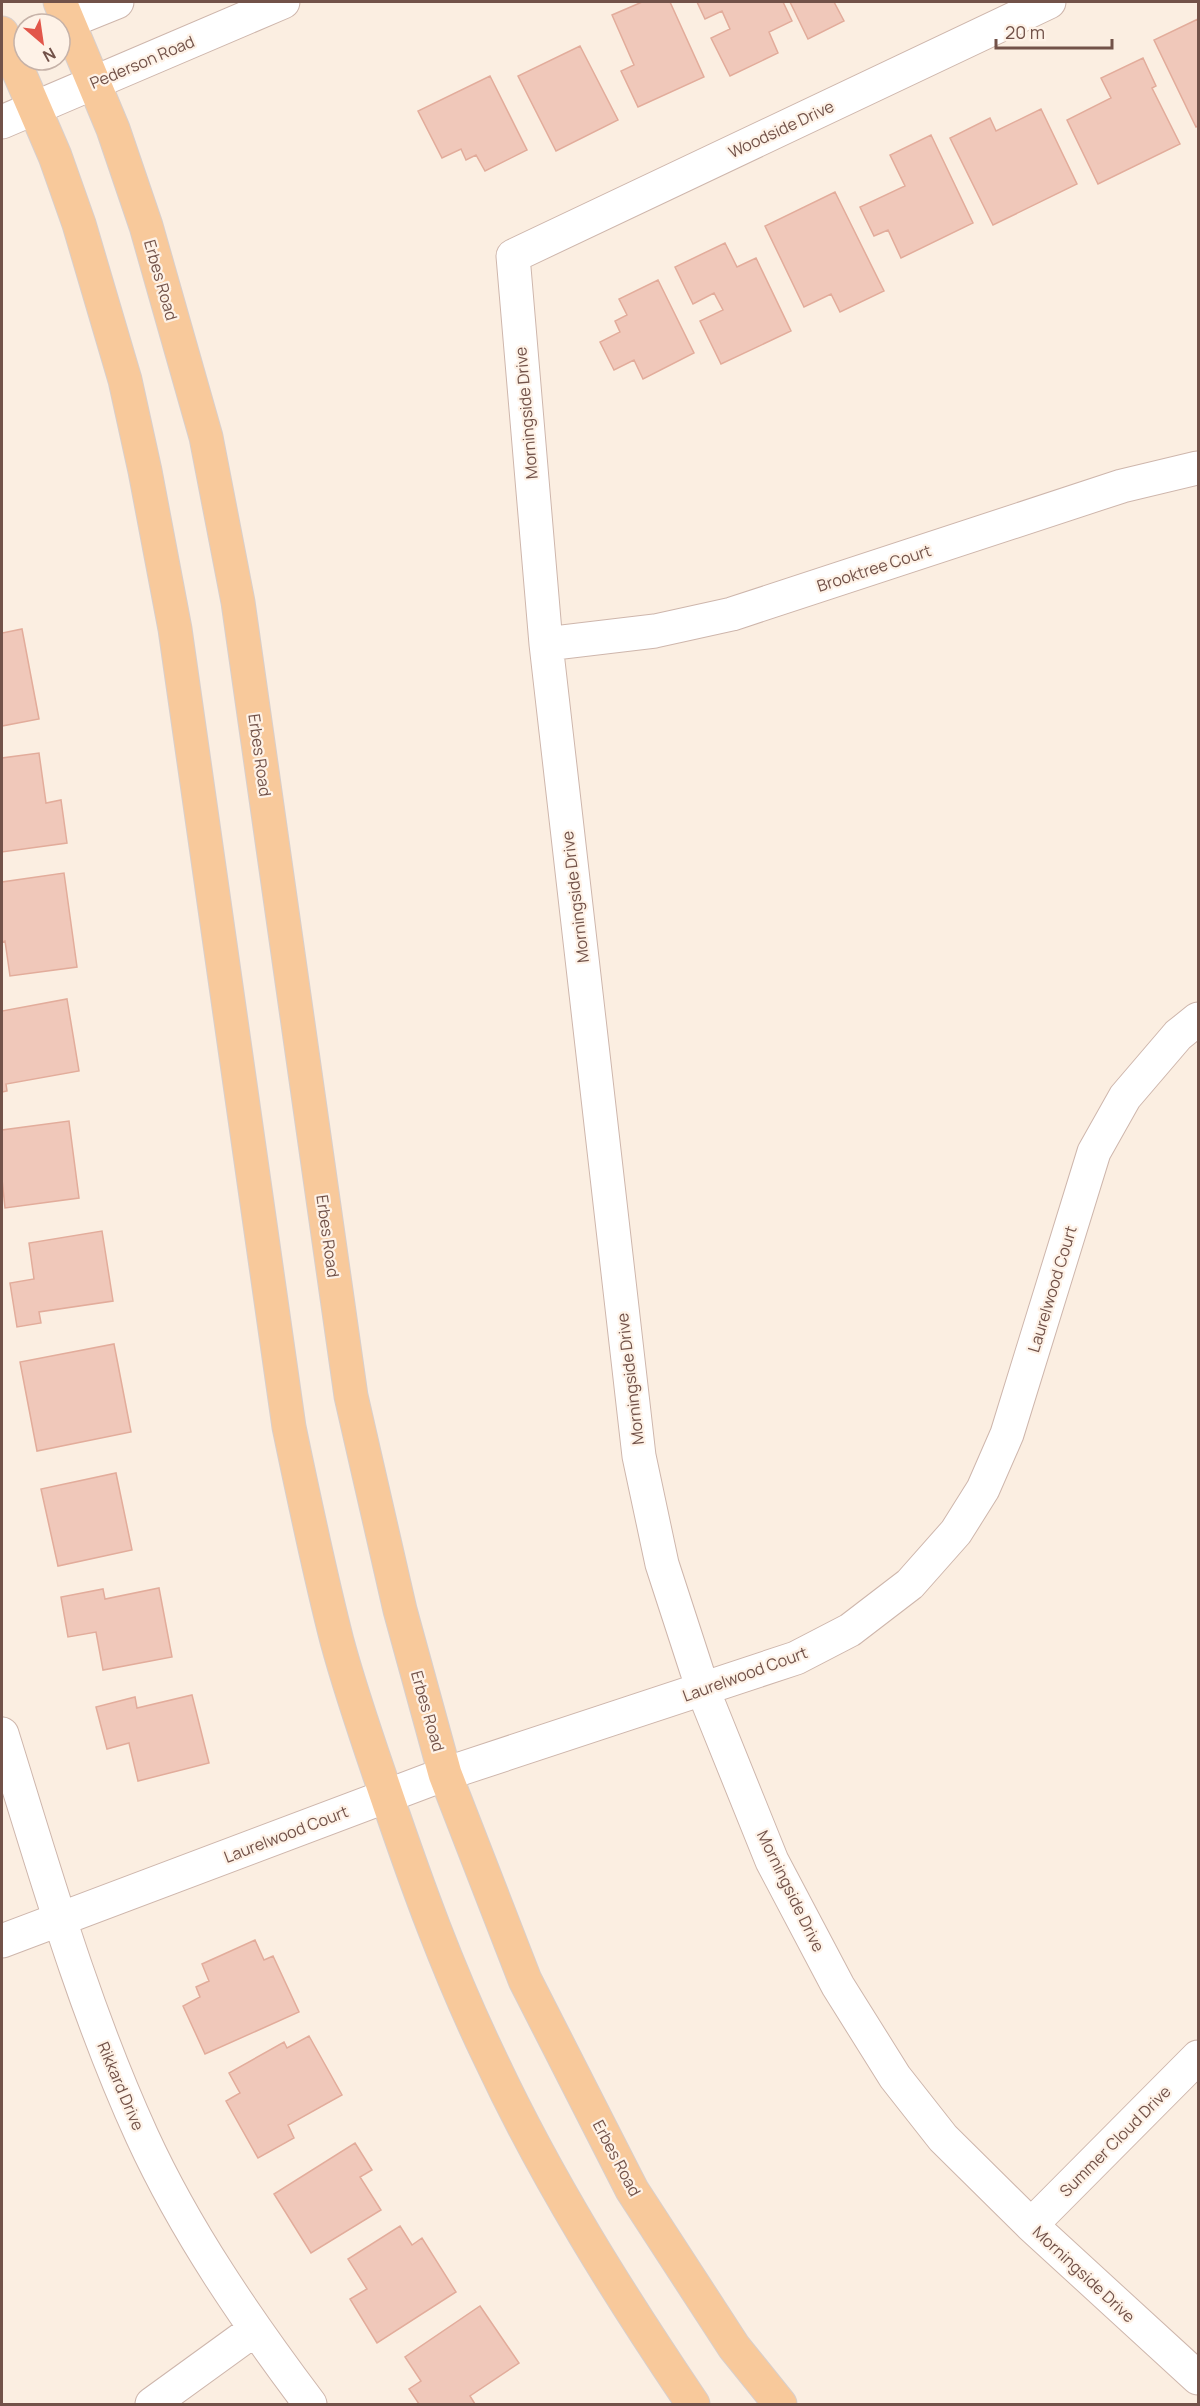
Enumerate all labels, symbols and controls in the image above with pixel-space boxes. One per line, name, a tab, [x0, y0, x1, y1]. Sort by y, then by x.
north arrow	[12, 12, 72, 72]
scale bar	[996, 12, 1112, 50]
text: 20 m	[1005, 20, 1045, 44]
street label: Pederson Road	[86, 30, 198, 94]
text: N	[39, 43, 60, 68]
street label: Woodside Drive	[725, 95, 837, 163]
street label: Erbes Road	[139, 237, 183, 323]
street label: Morningside Drive	[509, 346, 543, 480]
street label: Brooktree Court	[814, 539, 934, 597]
street label: Erbes Road	[243, 712, 277, 798]
street label: Morningside Drive	[556, 830, 594, 964]
street label: Erbes Road	[311, 1193, 345, 1279]
street label: Laurelwood Court	[1022, 1223, 1082, 1355]
street label: Morningside Drive	[611, 1312, 649, 1446]
street label: Laurelwood Court	[679, 1641, 811, 1707]
street label: Erbes Road	[406, 1668, 450, 1754]
street label: Laurelwood Court	[221, 1800, 351, 1868]
street label: Morningside Drive	[752, 1827, 830, 1955]
street label: Rikkard Drive	[92, 2038, 150, 2134]
street label: Summer Cloud Drive	[1055, 2081, 1175, 2201]
street label: Erbes Road	[588, 2116, 646, 2200]
street label: Morningside Drive	[1028, 2221, 1140, 2327]

